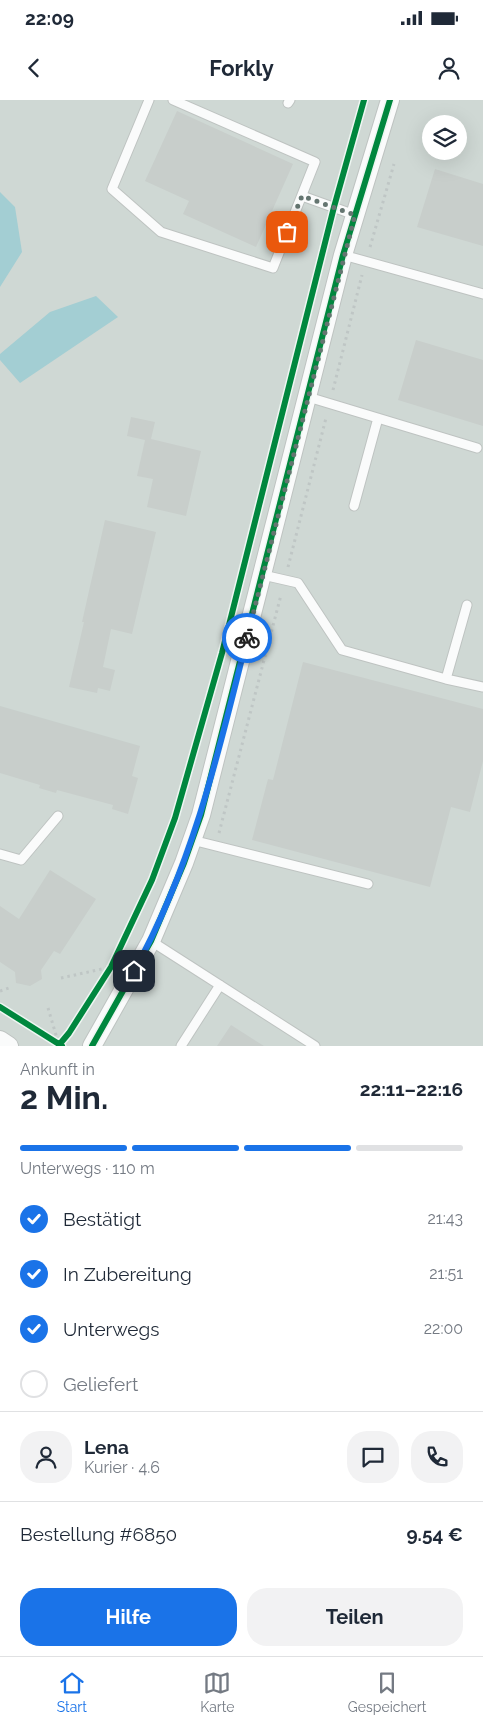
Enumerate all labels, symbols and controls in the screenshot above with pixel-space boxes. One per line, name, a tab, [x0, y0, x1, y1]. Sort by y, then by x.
text: 22:09	[25, 7, 74, 29]
icon: back	[20, 54, 48, 82]
icon: person	[435, 54, 463, 82]
text: Forkly	[209, 55, 274, 81]
map controls	[422, 115, 467, 160]
button: layers	[422, 115, 467, 160]
pin	[266, 211, 308, 253]
icon: bag	[273, 218, 301, 246]
courier	[222, 613, 272, 663]
icon: bike	[233, 624, 261, 652]
pin	[113, 950, 155, 992]
icon: home	[120, 957, 148, 985]
text: Ankunft in	[20, 1060, 95, 1079]
text: 22:11–22:16	[360, 1078, 463, 1100]
text: 2 Min.	[20, 1079, 108, 1116]
text: Unterwegs · 110 m	[20, 1159, 155, 1178]
icon: check	[20, 1205, 48, 1233]
text: Bestätigt	[63, 1208, 141, 1230]
text: 21:43	[428, 1209, 463, 1228]
icon: check	[20, 1260, 48, 1288]
text: In Zubereitung	[63, 1263, 192, 1285]
text: 21:51	[429, 1264, 463, 1283]
icon: check	[20, 1315, 48, 1343]
text: Unterwegs	[63, 1318, 159, 1340]
text: 22:00	[424, 1319, 463, 1338]
text: Geliefert	[63, 1373, 138, 1395]
button: person	[20, 1431, 72, 1483]
button: chat	[347, 1431, 399, 1483]
button: phone	[411, 1431, 463, 1483]
text: Lena	[84, 1436, 129, 1458]
text: Kurier · 4.6	[84, 1458, 160, 1477]
text: Bestellung #6850	[20, 1523, 177, 1545]
text: 9.54 €	[406, 1523, 463, 1545]
button: Hilfe	[20, 1588, 237, 1646]
button: Teilen	[247, 1588, 463, 1646]
tab: Start	[57, 1669, 87, 1715]
tab: Karte	[200, 1669, 235, 1715]
tab: Gespeichert	[348, 1669, 426, 1715]

